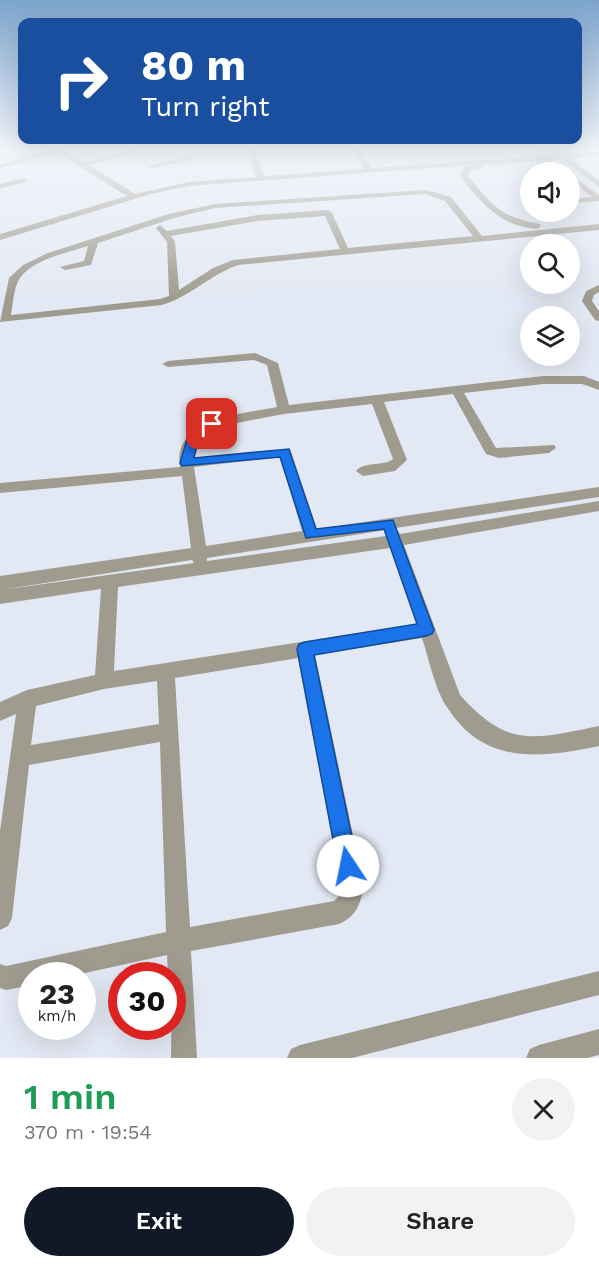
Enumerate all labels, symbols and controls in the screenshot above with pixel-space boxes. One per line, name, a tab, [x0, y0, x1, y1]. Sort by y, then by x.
text: 80 m	[141, 41, 246, 90]
icon: right	[42, 42, 120, 120]
text: Turn right	[141, 91, 270, 123]
map controls	[520, 162, 580, 366]
button: sound	[520, 162, 580, 222]
button: search	[520, 234, 580, 294]
button: layers	[520, 306, 580, 366]
pin	[186, 398, 237, 449]
icon: arrive	[195, 407, 228, 440]
position arrow	[316, 834, 380, 898]
speed limit sign: 30	[108, 962, 186, 1040]
text: 23	[39, 976, 75, 1011]
text: km/h	[38, 1007, 76, 1025]
text: 1 min	[24, 1076, 116, 1118]
button: close	[512, 1078, 575, 1141]
text: 370 m · 19:54	[24, 1120, 152, 1144]
button: Exit	[24, 1187, 294, 1256]
button: Share	[306, 1187, 575, 1256]

